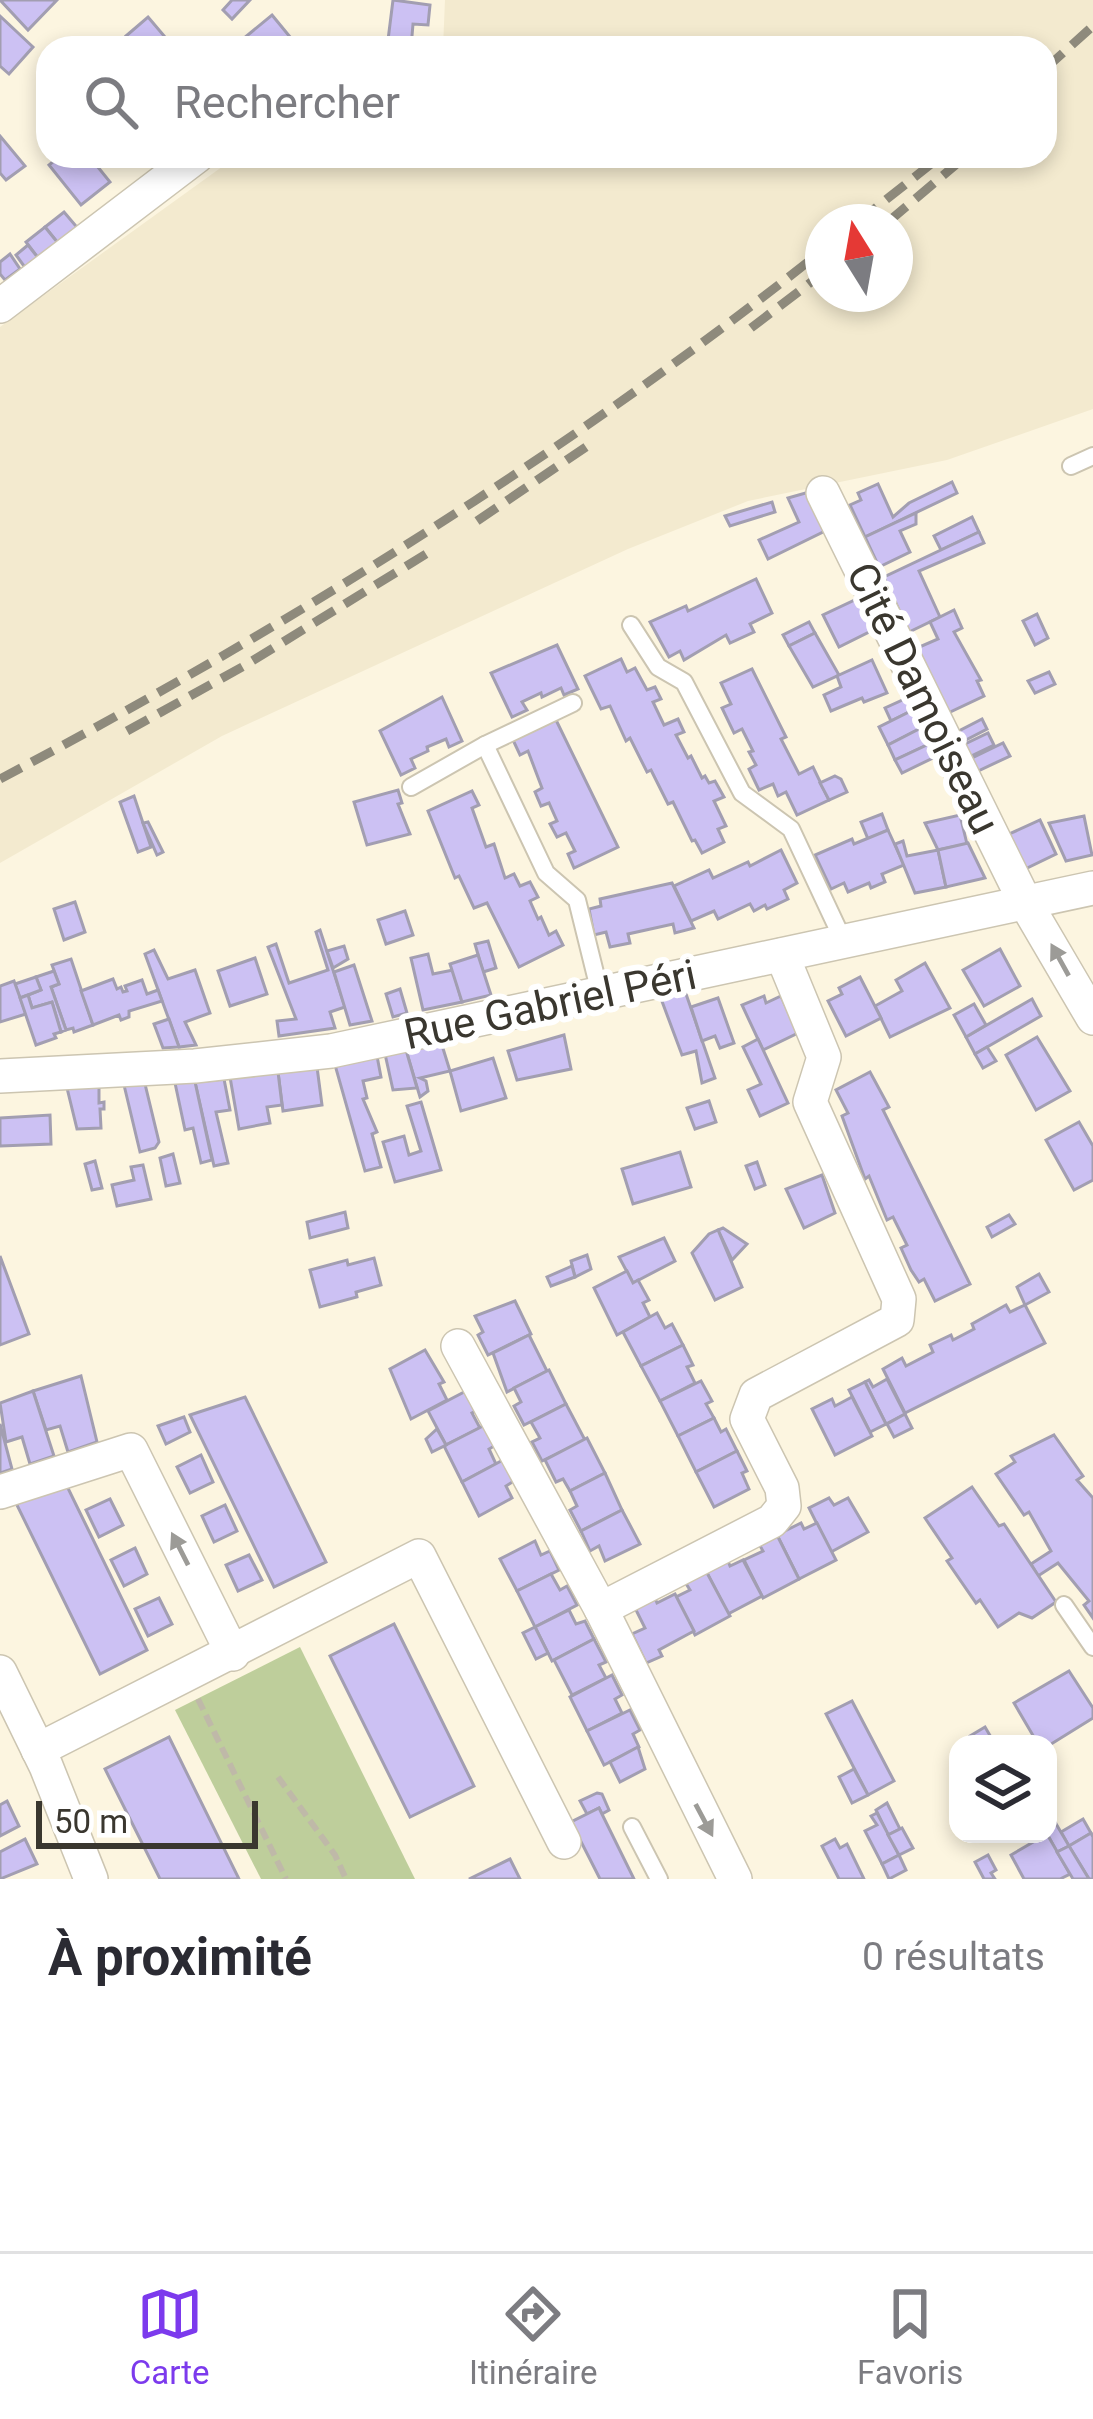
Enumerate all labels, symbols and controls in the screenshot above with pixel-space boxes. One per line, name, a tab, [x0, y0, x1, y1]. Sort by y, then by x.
search box	[36, 36, 1057, 168]
icon: search	[78, 69, 144, 135]
text: Rechercher	[174, 76, 400, 129]
north arrow	[805, 204, 913, 312]
street label: Cité Damoiseau	[837, 555, 1010, 842]
one-way arrow	[1050, 942, 1071, 977]
street label: Rue Gabriel Péri	[400, 950, 700, 1059]
one-way arrow	[171, 1532, 191, 1566]
map controls	[949, 1735, 1057, 1843]
button: layers	[949, 1735, 1057, 1843]
scale bar	[36, 1795, 258, 1848]
text: 50 m	[54, 1802, 128, 1841]
one-way arrow	[694, 1803, 714, 1838]
text: À proximité	[48, 1928, 312, 1987]
text: 0 résultats	[862, 1934, 1045, 1980]
tab: Carte	[130, 2281, 209, 2392]
tab: Itinéraire	[469, 2281, 597, 2392]
tab: Favoris	[857, 2281, 963, 2392]

